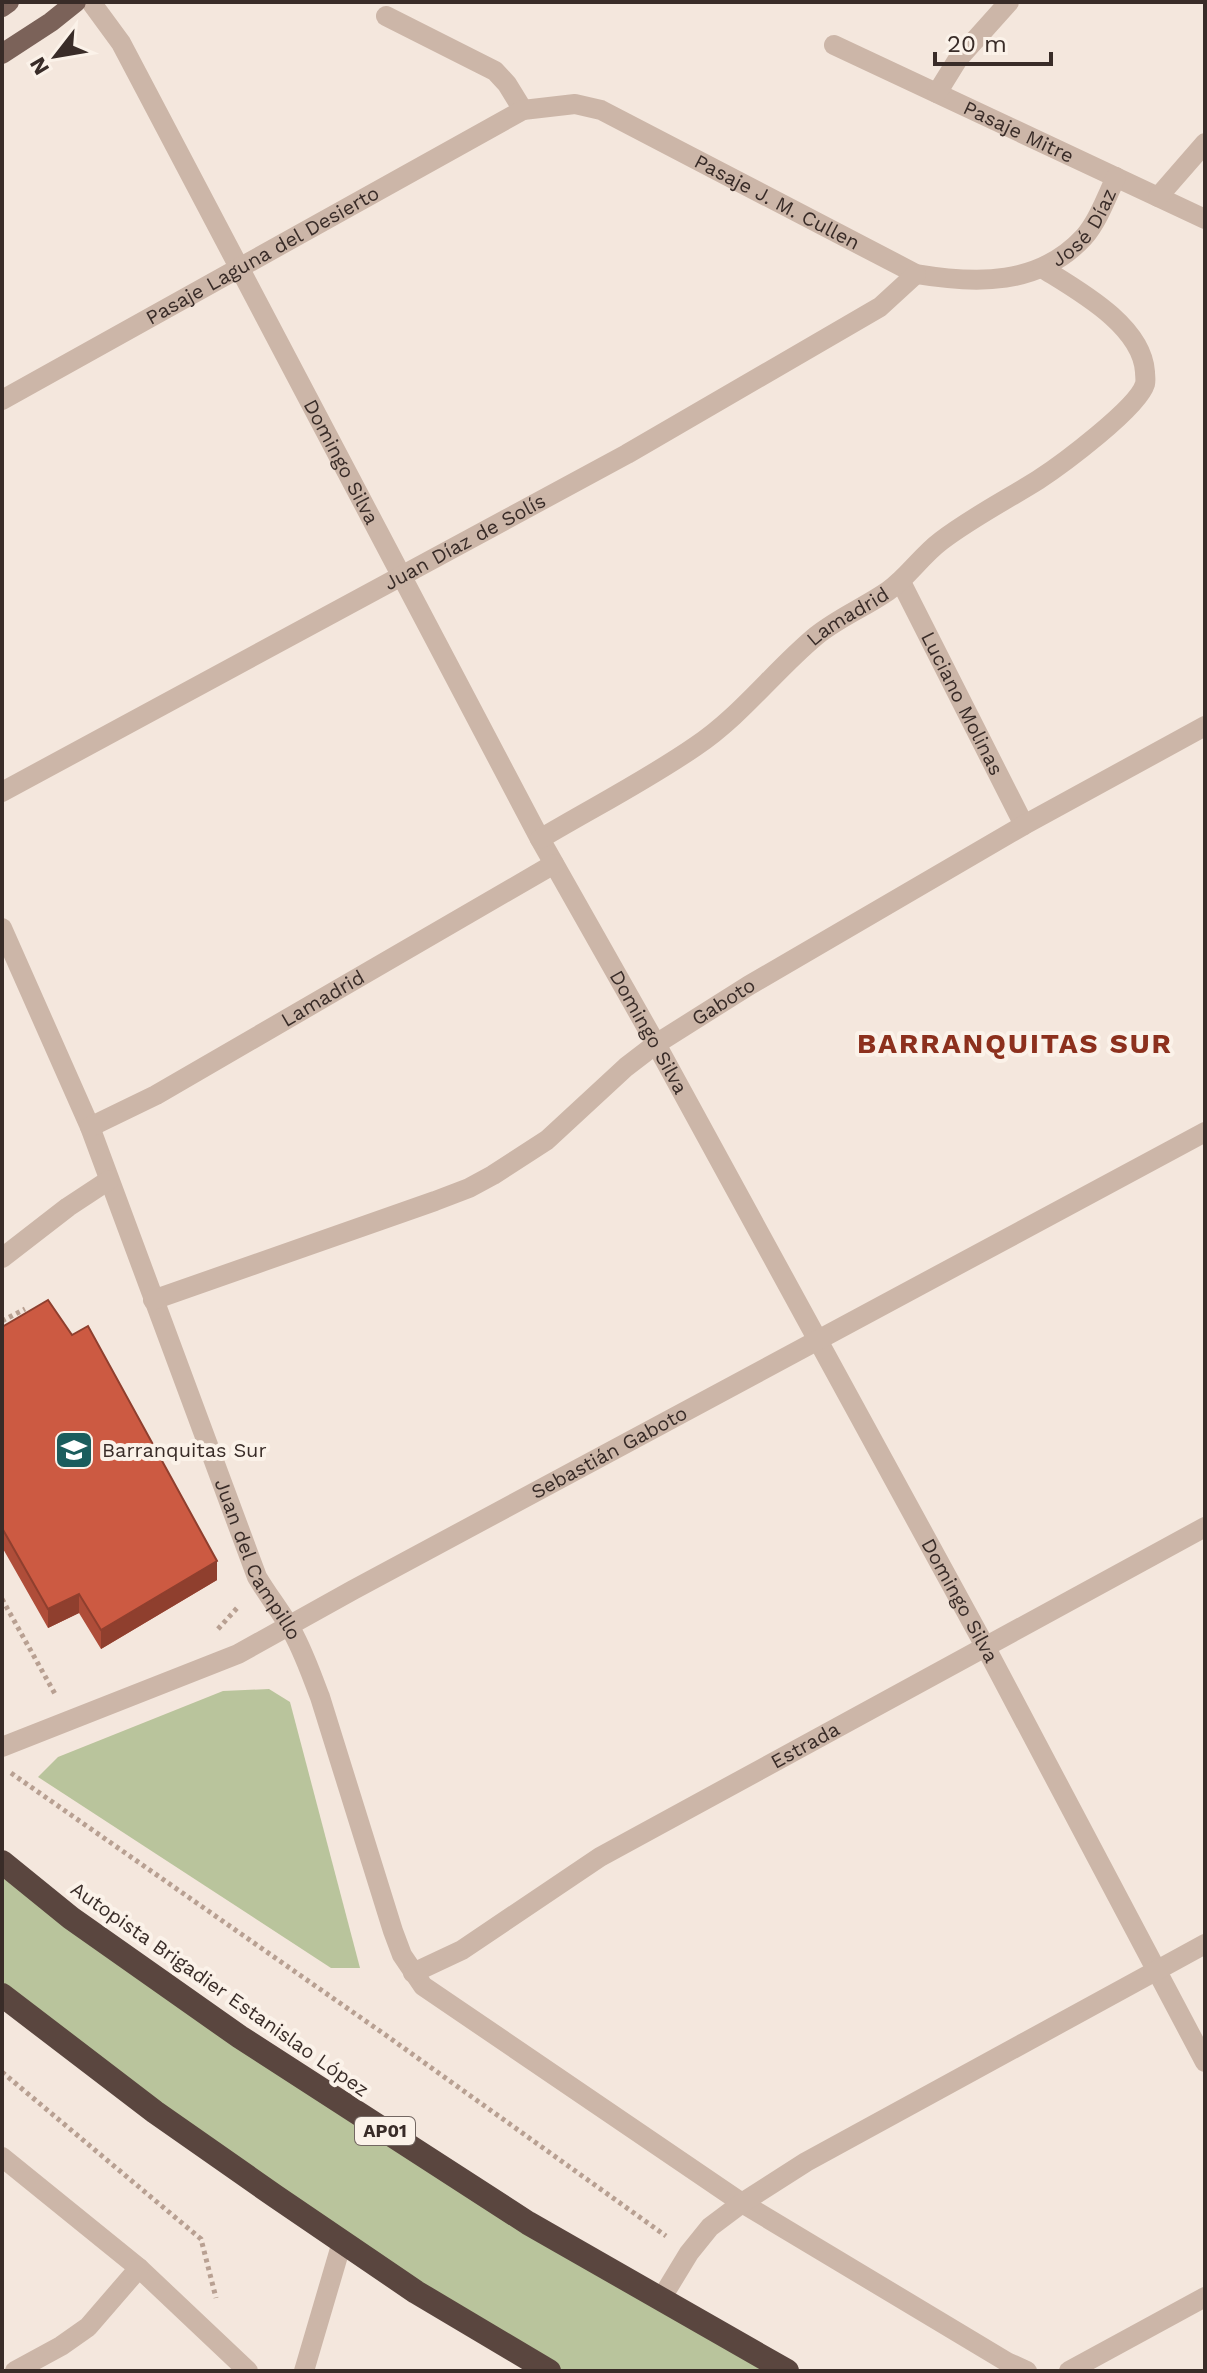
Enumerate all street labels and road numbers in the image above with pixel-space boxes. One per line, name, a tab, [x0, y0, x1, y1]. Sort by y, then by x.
street label: Pasaje Mitre	[960, 95, 1078, 168]
street label: Pasaje J. M. Cullen	[690, 149, 864, 255]
street label: Pasaje Laguna del Desierto	[142, 181, 383, 330]
street label: José Díaz	[1047, 185, 1121, 272]
street label: Domingo Silva	[299, 395, 384, 528]
street label: Juan Díaz de Solís	[380, 488, 550, 595]
street label: Lamadrid	[802, 582, 893, 651]
street label: Luciano Molinas	[916, 628, 1009, 779]
street label: Lamadrid	[277, 965, 369, 1032]
street label: Domingo Silva	[605, 966, 693, 1098]
street label: Gaboto	[687, 972, 759, 1030]
street label: Sebastián Gaboto	[527, 1401, 691, 1504]
street label: Juan del Campillo	[210, 1475, 306, 1644]
street label: Domingo Silva	[916, 1534, 1004, 1667]
street label: Estrada	[766, 1717, 844, 1774]
street label: Autopista Brigadier Estanislao López	[66, 1876, 374, 2102]
road number: AP01	[355, 2117, 415, 2145]

